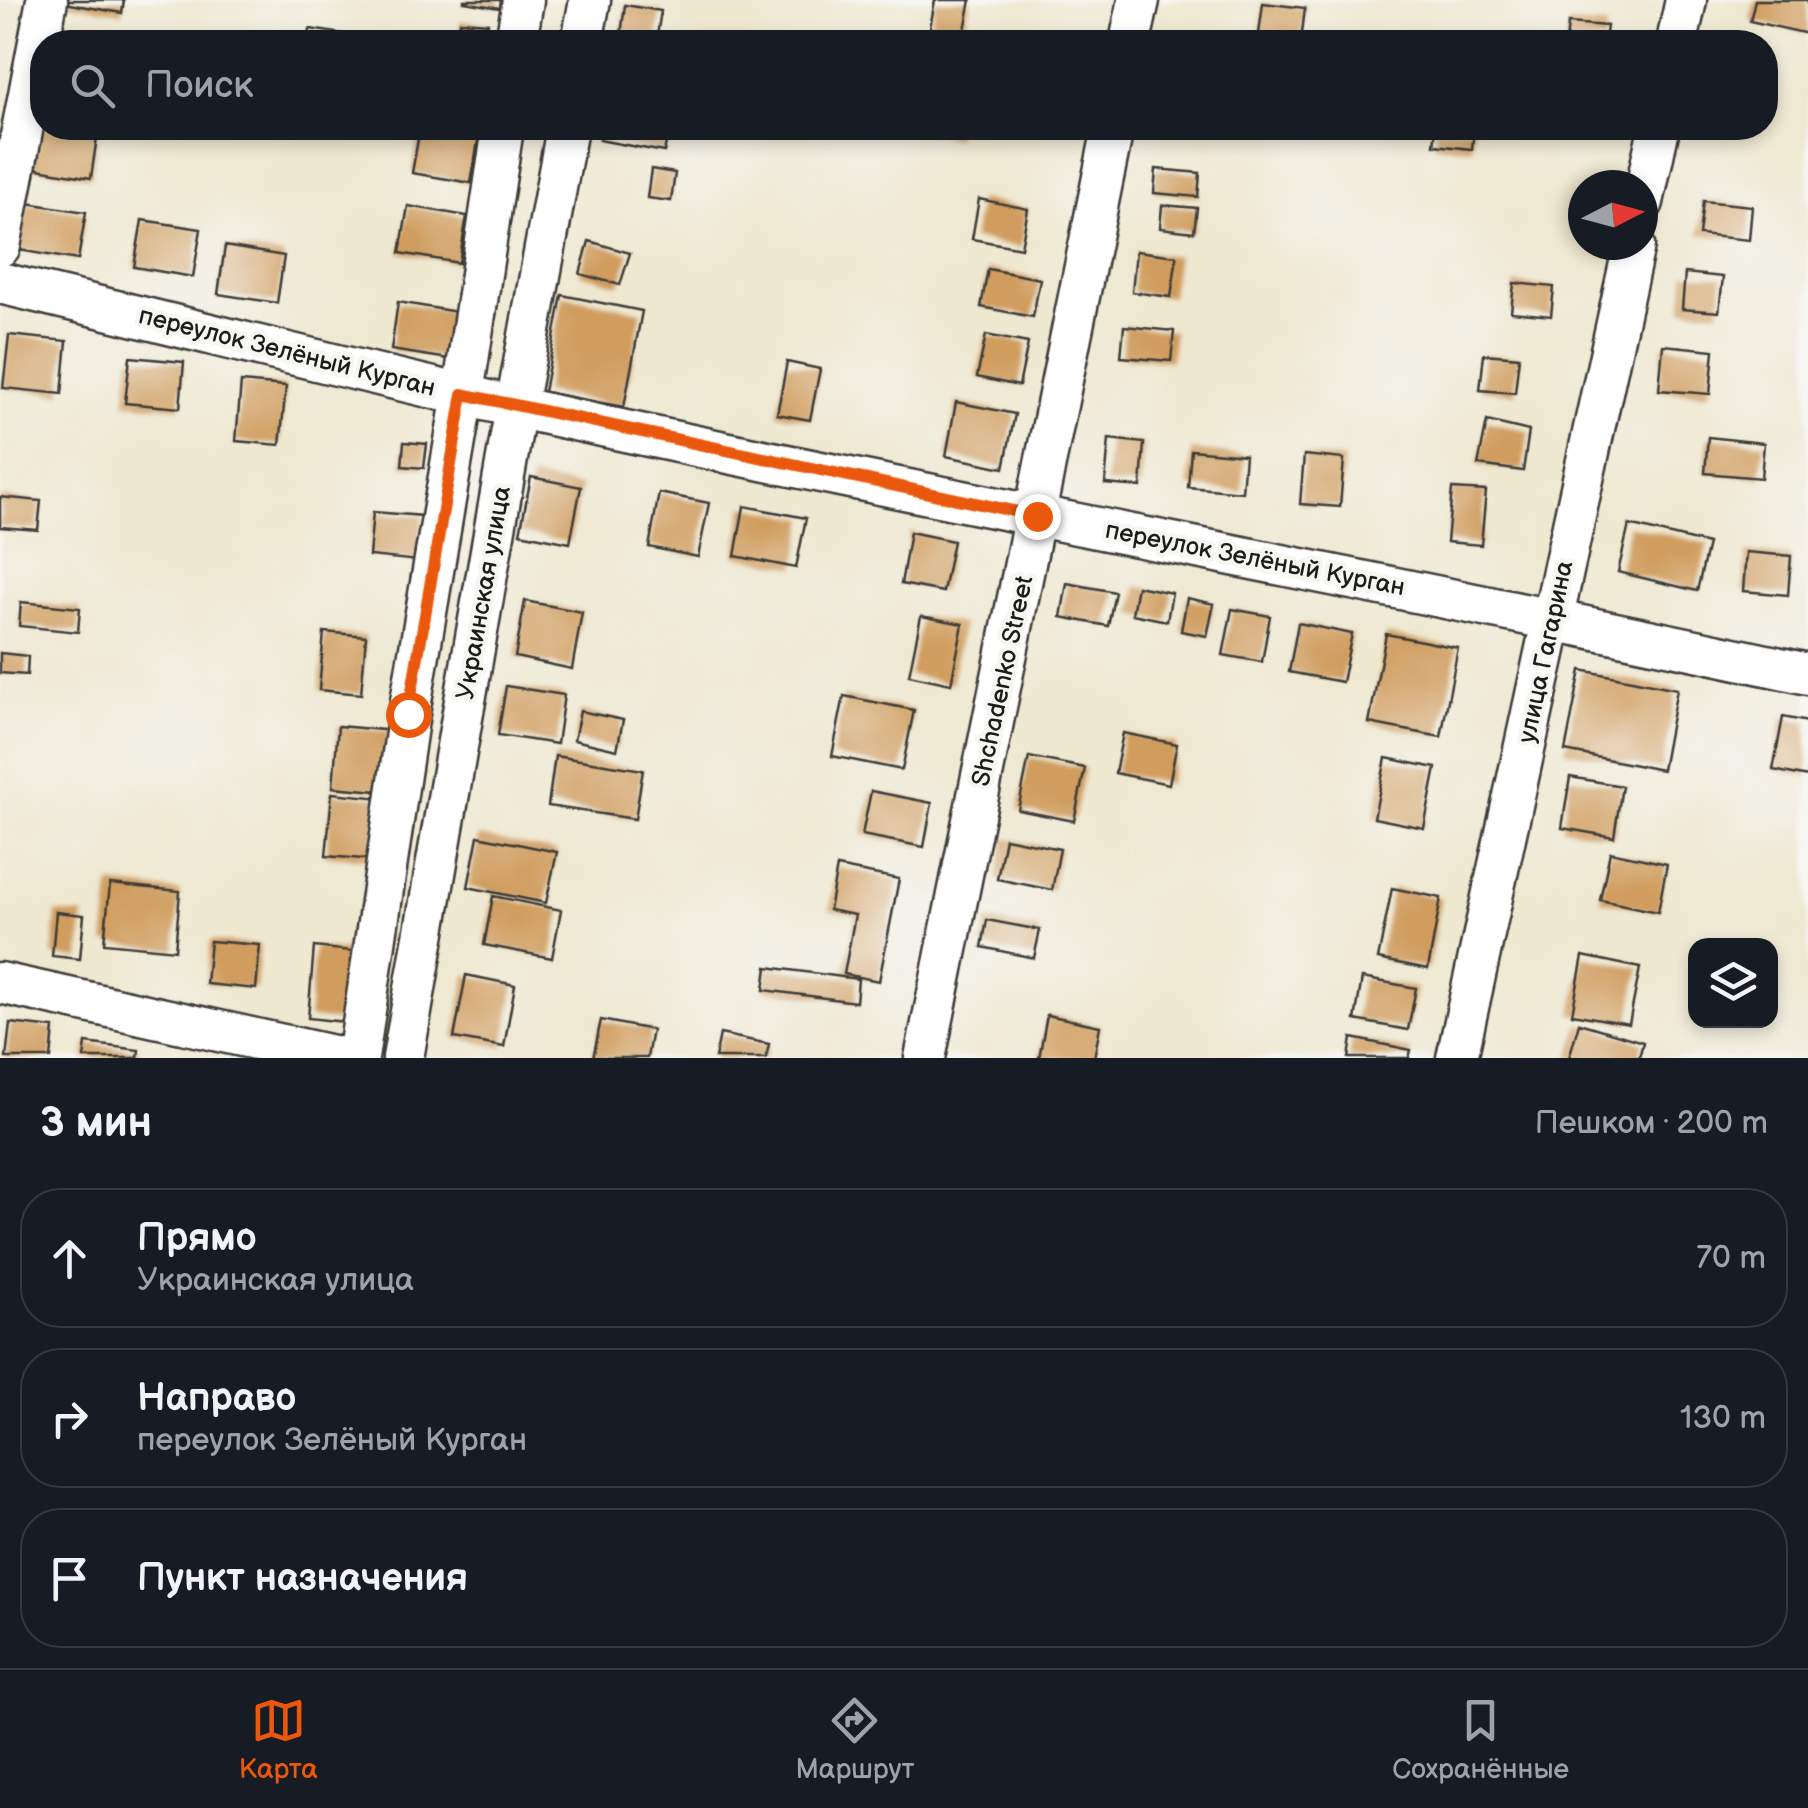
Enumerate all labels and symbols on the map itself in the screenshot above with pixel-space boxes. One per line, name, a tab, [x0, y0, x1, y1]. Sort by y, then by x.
north arrow	[1568, 170, 1658, 260]
street label: переулок Зелёный Курган	[135, 300, 439, 404]
street label: Украинская улица	[450, 484, 518, 702]
route end	[1015, 494, 1061, 540]
street label: переулок Зелёный Курган	[1102, 515, 1408, 603]
street label: улица Гагарина	[1512, 558, 1580, 746]
street label: Shchadenko Street	[966, 573, 1041, 789]
route start	[386, 692, 432, 738]

